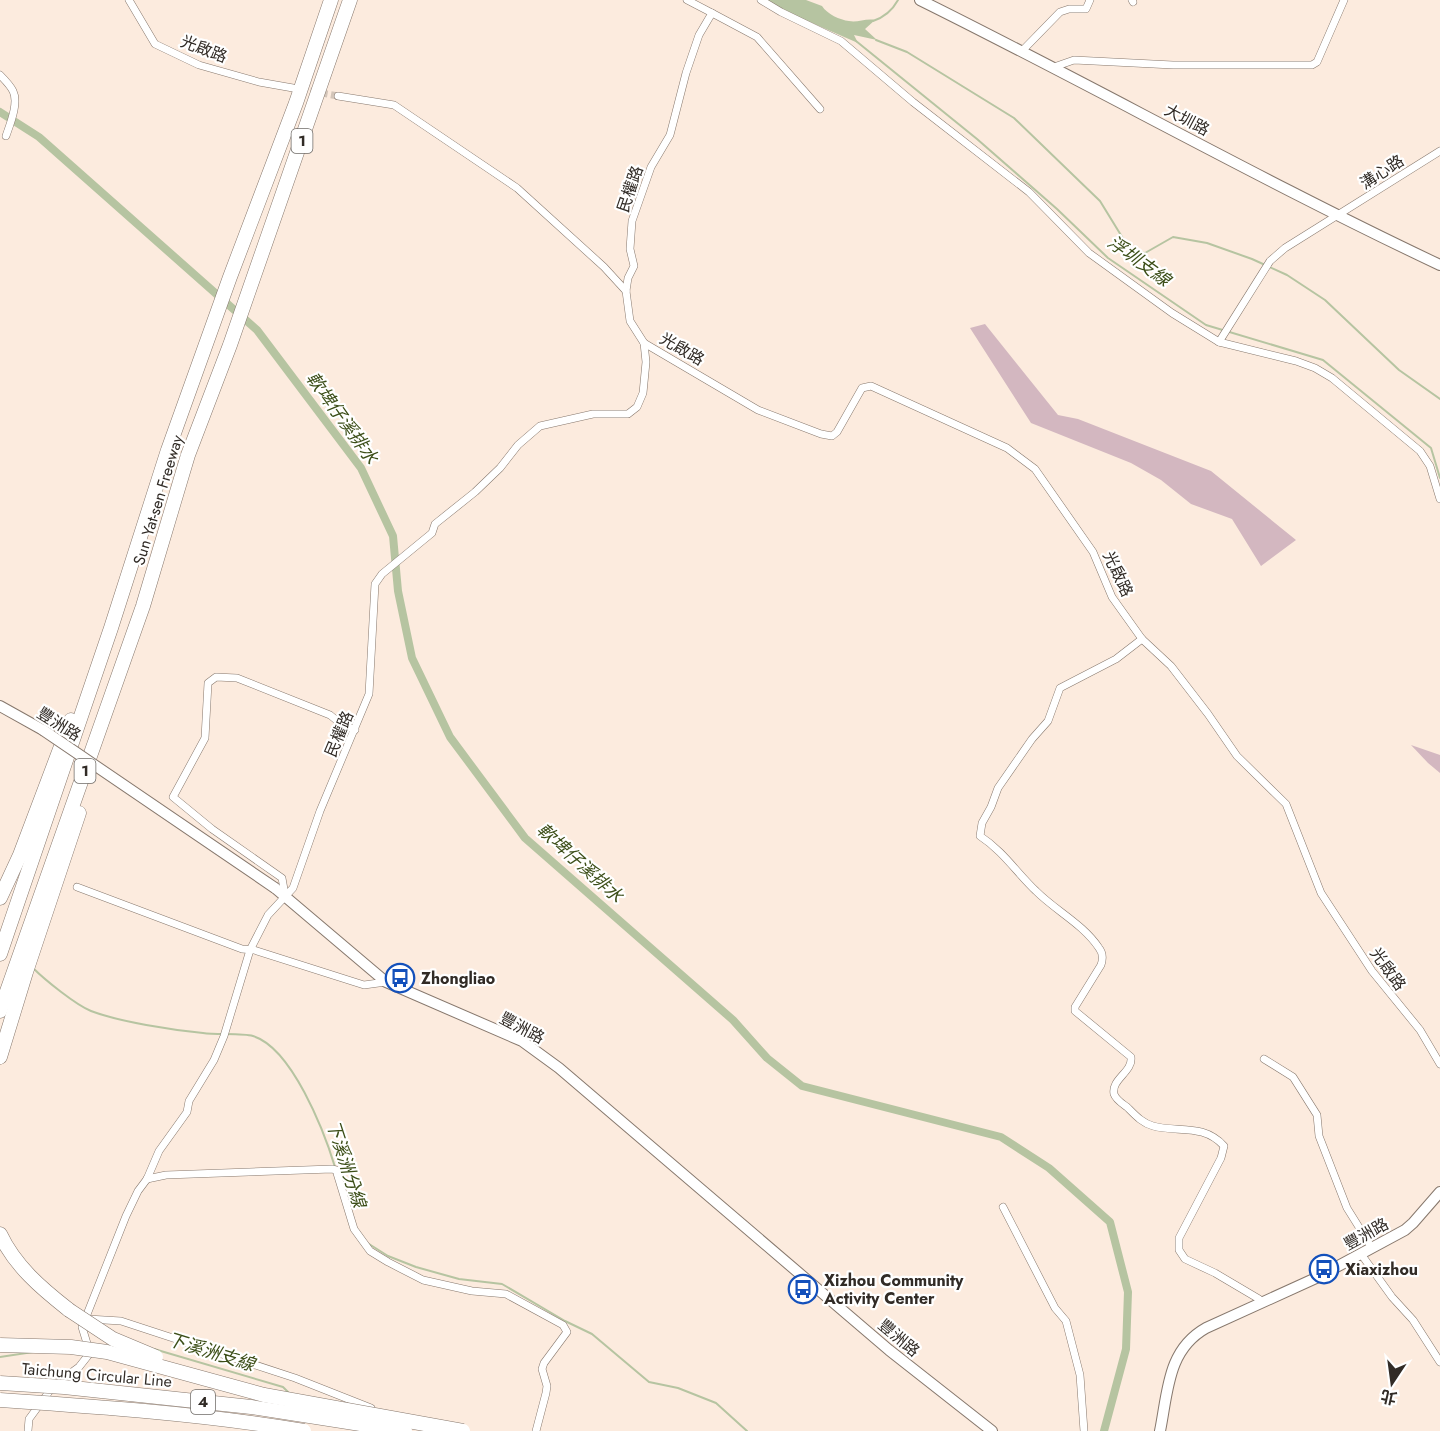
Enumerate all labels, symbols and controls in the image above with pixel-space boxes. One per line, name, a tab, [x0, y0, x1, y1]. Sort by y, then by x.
street label: 光啟路	[177, 30, 231, 68]
street label: 大圳路	[1160, 99, 1214, 141]
road number: 1	[292, 129, 312, 153]
street label: 溝心路	[1356, 149, 1408, 195]
street label: 民權路	[611, 163, 649, 215]
water label: 浮圳支線	[1102, 229, 1177, 294]
street label: 光啟路	[655, 327, 709, 371]
water label: 軟埤仔溪排水	[300, 367, 385, 470]
street label: Sun Yat-sen Freeway	[127, 431, 189, 568]
street label: 光啟路	[1097, 547, 1139, 601]
street label: 豐洲路	[33, 702, 85, 746]
street label: 民權路	[319, 707, 359, 761]
road number: 1	[74, 759, 96, 783]
water label: 軟埤仔溪排水	[531, 817, 630, 909]
street label: 光啟路	[1365, 943, 1411, 995]
bus stop icon: Zhongliao	[384, 962, 416, 994]
place label: Zhongliao	[421, 967, 495, 990]
street label: 豐洲路	[495, 1007, 549, 1049]
water label: 下溪洲分線	[320, 1117, 373, 1213]
street label: 豐洲路	[1339, 1212, 1393, 1256]
bus stop icon: Xiaxizhou	[1308, 1253, 1340, 1285]
place label: Xiaxizhou	[1345, 1258, 1418, 1281]
place label: Xizhou Community Activity Center	[823, 1269, 964, 1310]
bus stop icon: Xizhou Community Activity Center	[787, 1273, 819, 1305]
street label: 豐洲路	[873, 1314, 925, 1362]
water label: 下溪洲支線	[164, 1326, 260, 1378]
north arrow	[1362, 1353, 1422, 1413]
street label: Taichung Circular Line	[21, 1357, 173, 1393]
text: 北	[1378, 1384, 1399, 1410]
road number: 4	[191, 1390, 215, 1414]

